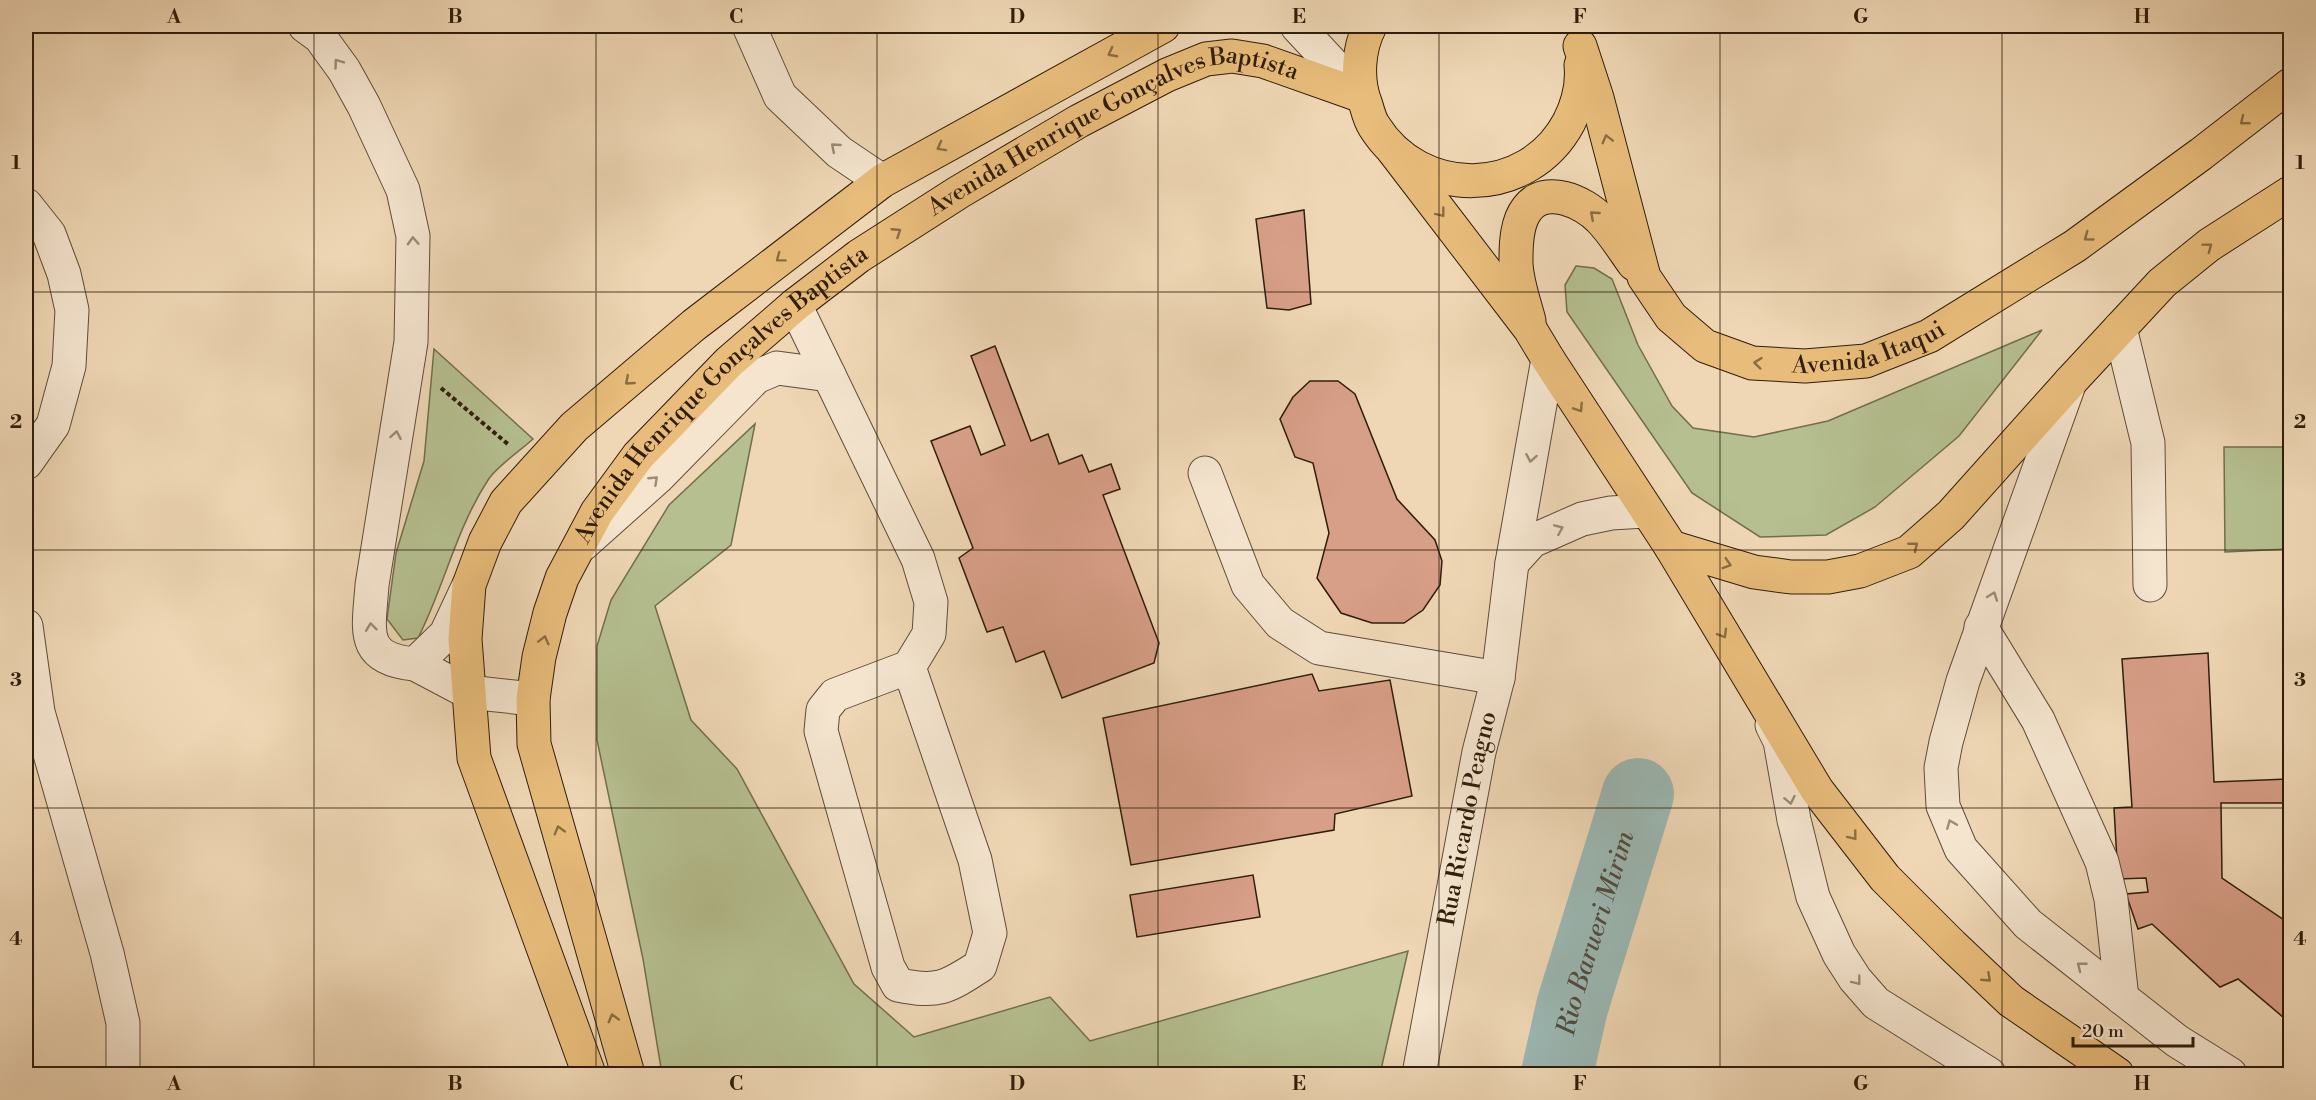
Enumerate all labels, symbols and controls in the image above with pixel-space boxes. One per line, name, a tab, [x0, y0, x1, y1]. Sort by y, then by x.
text: A	[166, 5, 182, 30]
text: B	[447, 5, 463, 30]
text: C	[729, 5, 743, 30]
text: D	[1009, 5, 1025, 30]
text: E	[1292, 5, 1306, 30]
text: F	[1573, 5, 1587, 30]
text: G	[1853, 5, 1869, 30]
text: H	[2134, 5, 2151, 30]
street label: Avenida Henrique Gonçalves Baptista	[921, 40, 1304, 224]
one-way arrow	[1107, 46, 1118, 57]
one-way arrow	[334, 58, 345, 69]
one-way arrow	[2240, 114, 2251, 125]
one-way arrow	[1602, 134, 1615, 144]
one-way arrow	[936, 140, 947, 151]
one-way arrow	[831, 143, 842, 154]
text: 1	[11, 151, 21, 176]
text: 1	[2295, 151, 2305, 176]
one-way arrow	[1434, 207, 1445, 218]
one-way arrow	[1590, 211, 1601, 222]
one-way arrow	[890, 229, 901, 240]
one-way arrow	[2083, 230, 2094, 241]
one-way arrow	[406, 236, 419, 245]
street label: Avenida Henrique Gonçalves Baptista	[568, 239, 875, 549]
one-way arrow	[2201, 243, 2212, 254]
one-way arrow	[776, 250, 787, 261]
street label: Avenida Itaqui	[1790, 315, 1951, 381]
one-way arrow	[1754, 357, 1763, 370]
one-way arrow	[625, 373, 636, 384]
one-way arrow	[1572, 402, 1584, 412]
text: 2	[10, 410, 22, 435]
text: 2	[2294, 410, 2306, 435]
one-way arrow	[390, 430, 402, 439]
one-way arrow	[1525, 453, 1538, 463]
one-way arrow	[648, 476, 658, 487]
one-way arrow	[1552, 524, 1563, 536]
one-way arrow	[1908, 543, 1919, 554]
one-way arrow	[1721, 557, 1732, 569]
one-way arrow	[1985, 592, 1998, 602]
one-way arrow	[365, 623, 378, 632]
one-way arrow	[1715, 628, 1727, 638]
one-way arrow	[536, 635, 549, 645]
text: 3	[10, 668, 22, 693]
text: 3	[2294, 668, 2306, 693]
street label: Rua Ricardo Peagno	[1432, 708, 1504, 928]
one-way arrow	[1782, 795, 1795, 805]
one-way arrow	[1946, 819, 1958, 830]
one-way arrow	[554, 826, 566, 836]
water label: Rio Barueri Mirim	[1550, 826, 1642, 1039]
one-way arrow	[1846, 830, 1857, 841]
text: 4	[9, 927, 23, 952]
text: 4	[2293, 927, 2307, 952]
one-way arrow	[2077, 962, 2088, 973]
one-way arrow	[1980, 971, 1991, 982]
one-way arrow	[1850, 974, 1861, 985]
scale bar	[2073, 1010, 2193, 1048]
one-way arrow	[608, 1013, 620, 1024]
text: 20 m	[2082, 1020, 2124, 1043]
text: A	[166, 1072, 182, 1097]
text: B	[447, 1072, 463, 1097]
text: C	[729, 1072, 743, 1097]
text: D	[1009, 1072, 1025, 1097]
text: E	[1292, 1072, 1306, 1097]
text: F	[1573, 1072, 1587, 1097]
text: G	[1853, 1072, 1869, 1097]
text: H	[2134, 1072, 2151, 1097]

